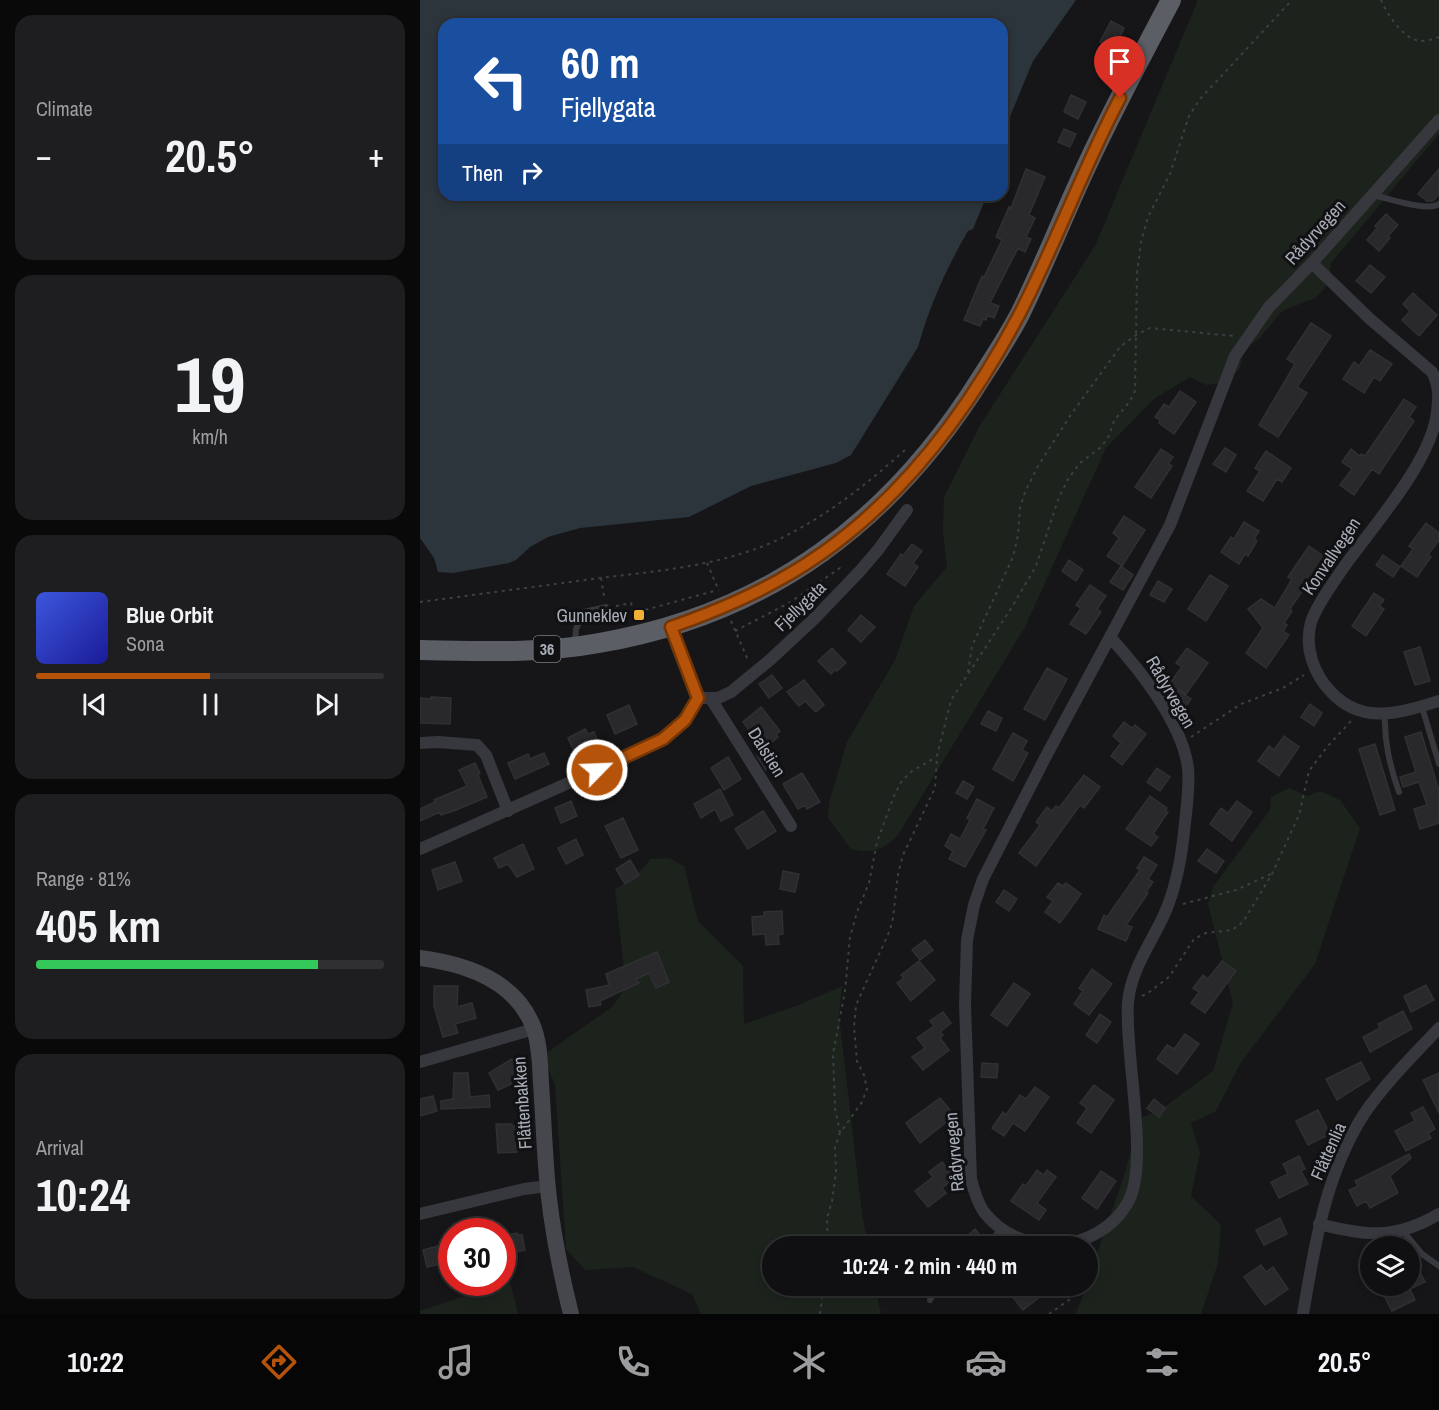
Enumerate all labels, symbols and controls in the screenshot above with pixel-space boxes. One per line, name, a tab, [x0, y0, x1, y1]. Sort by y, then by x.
text: 60 m	[561, 35, 640, 91]
pin	[1094, 36, 1145, 98]
icon: left	[462, 42, 540, 120]
icon: arrive	[1103, 45, 1136, 78]
text: Fjellygata	[561, 89, 656, 125]
text: Climate	[36, 95, 93, 122]
text: 20.5°	[165, 125, 255, 186]
text: −	[36, 133, 52, 177]
text: +	[368, 133, 384, 177]
icon: right	[515, 156, 548, 189]
text: Then	[462, 158, 503, 188]
street label: Rådyrvegen	[1279, 194, 1351, 270]
text: 19	[174, 331, 246, 436]
text: km/h	[192, 423, 228, 450]
street label: Konvallvegen	[1296, 512, 1366, 600]
street label: Fjellygata	[769, 575, 831, 637]
text: Blue Orbit	[126, 600, 213, 630]
place label: Gunneklev	[556, 603, 628, 628]
marker: Gunneklev	[632, 608, 646, 622]
text: Sona	[126, 630, 164, 657]
road number: 36	[534, 636, 560, 662]
street label: Rådyrvegen	[1140, 651, 1202, 733]
icon: previous	[78, 688, 111, 721]
icon: pause	[194, 688, 227, 721]
icon: next	[310, 688, 343, 721]
street label: Dalstien	[742, 722, 792, 782]
position arrow	[565, 738, 629, 802]
text: Range · 81%	[36, 865, 131, 892]
text: 405 km	[36, 895, 161, 956]
street label: Flåttenbakken	[506, 1056, 538, 1150]
street label: Rådyrvegen	[938, 1111, 970, 1193]
street label: Flåttenlia	[1304, 1118, 1352, 1184]
text: Arrival	[36, 1134, 83, 1161]
text: 10:24	[36, 1164, 130, 1225]
speed limit sign: 30	[438, 1218, 516, 1296]
map controls	[1360, 1236, 1420, 1296]
button: layers	[1360, 1236, 1420, 1296]
text: 10:24 · 2 min · 440 m	[843, 1251, 1017, 1281]
icon: directions	[258, 1341, 300, 1383]
icon: music	[435, 1341, 477, 1383]
icon: phone	[612, 1341, 654, 1383]
icon: climate	[788, 1341, 830, 1383]
icon: car	[965, 1341, 1007, 1383]
icon: filters	[1141, 1341, 1183, 1383]
text: 10:22	[67, 1344, 124, 1380]
text: 20.5°	[1318, 1344, 1372, 1380]

